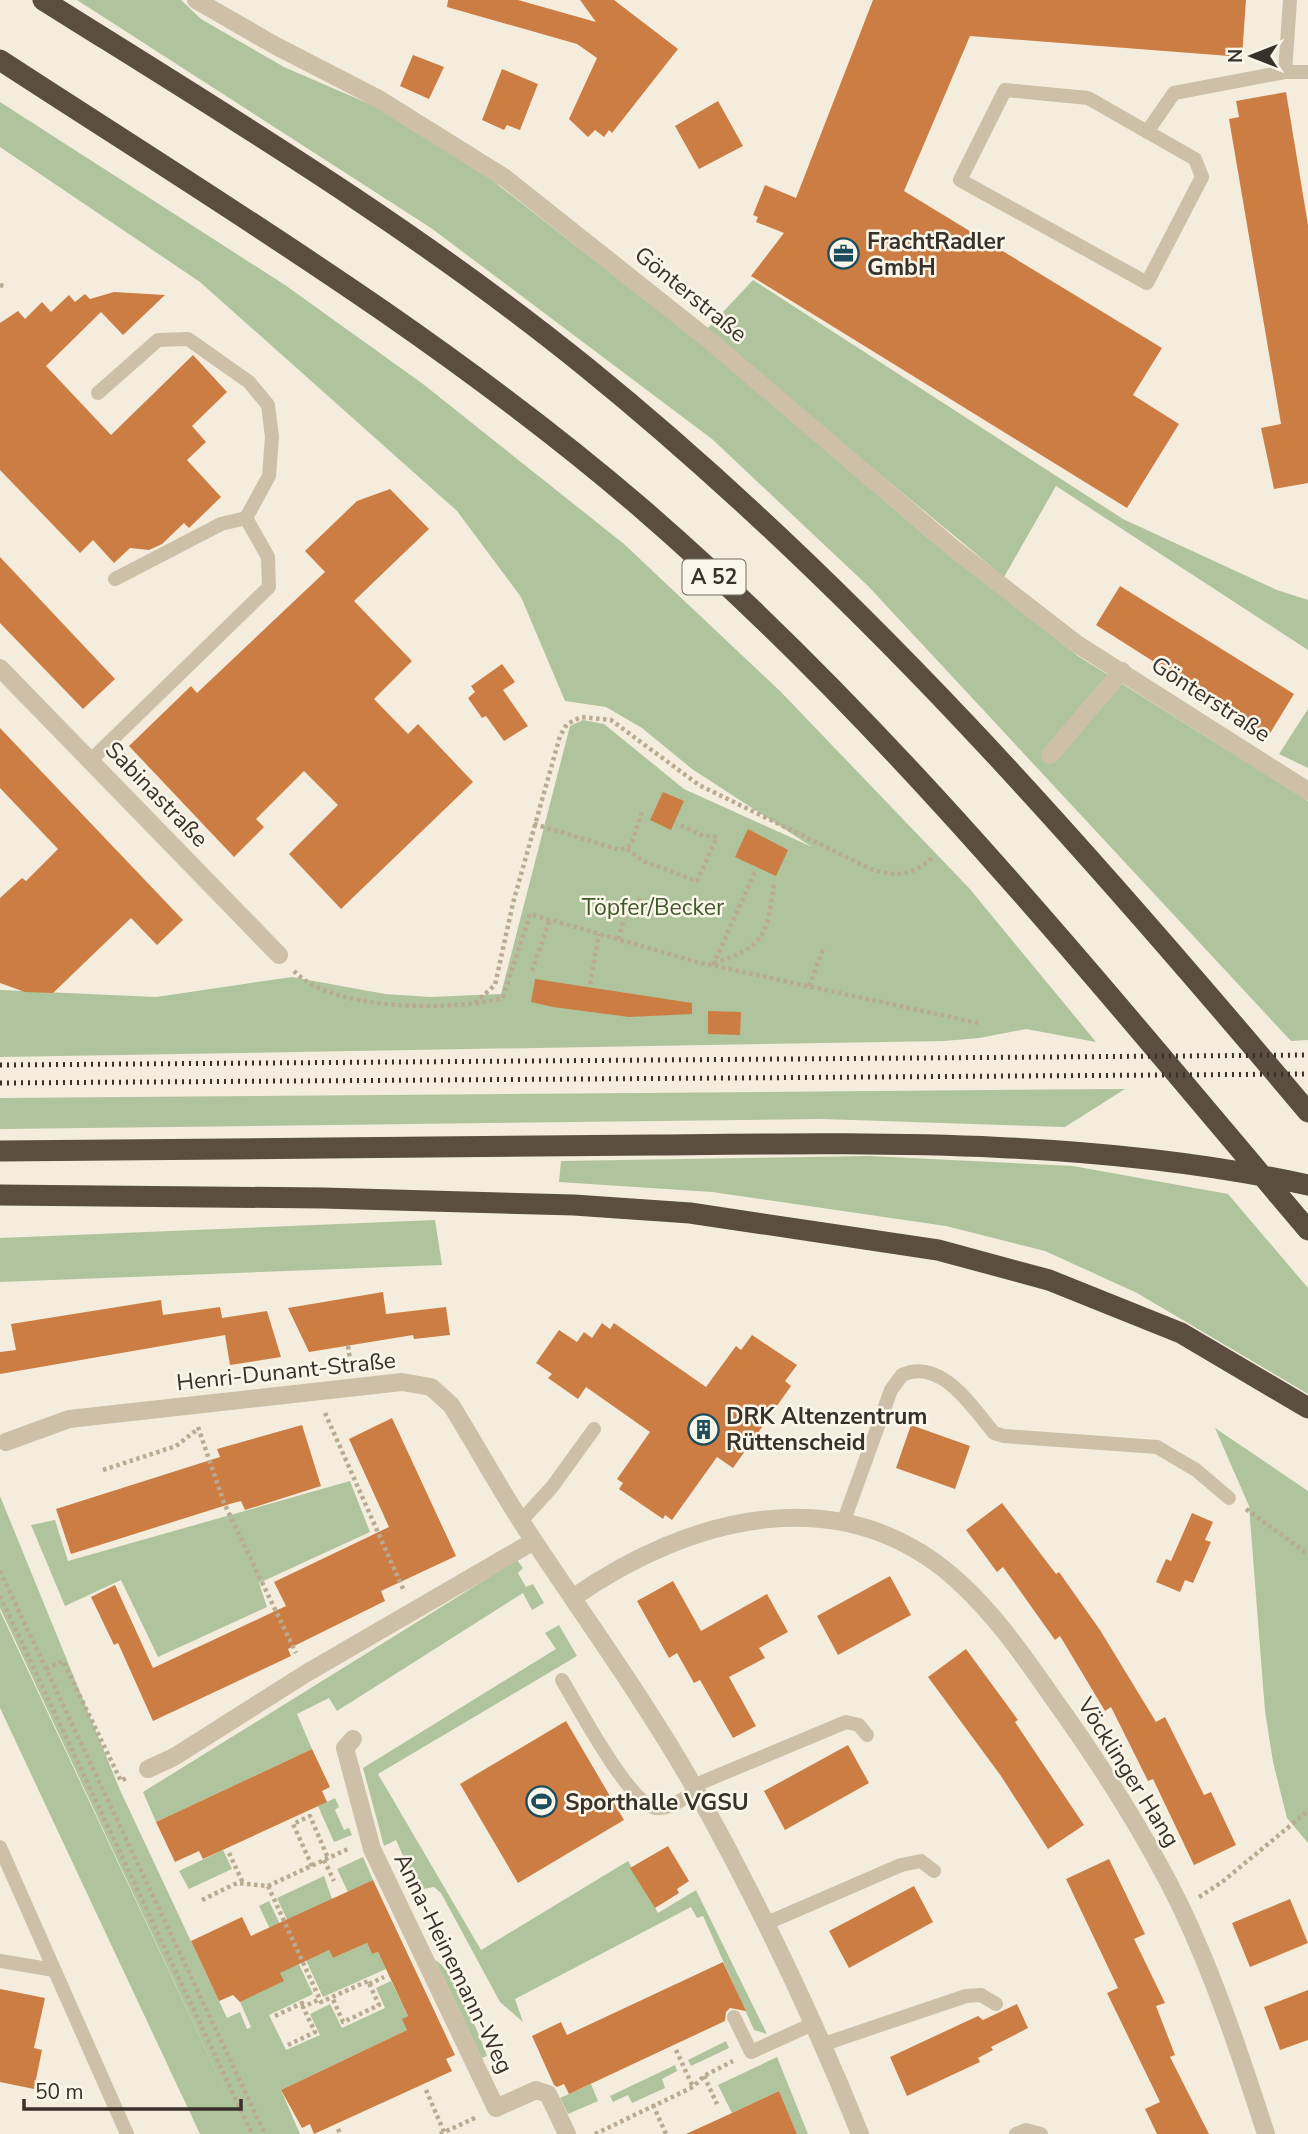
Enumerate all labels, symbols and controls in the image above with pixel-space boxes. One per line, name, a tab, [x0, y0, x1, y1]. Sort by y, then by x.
north arrow	[1217, 21, 1287, 91]
text: N	[1223, 49, 1249, 63]
place label: FrachtRadler GmbH	[867, 226, 1005, 283]
office icon: FrachtRadler GmbH	[827, 237, 861, 271]
street label: Gönterstraße	[628, 239, 753, 349]
road number: A 52	[682, 560, 746, 594]
street label: Gönterstraße	[1145, 649, 1276, 750]
street label: Sabinastraße	[98, 735, 215, 854]
park label: Töpfer/Becker	[582, 892, 725, 923]
street label: Henri-Dunant-Straße	[175, 1345, 397, 1398]
place label: DRK Altenzentrum Rüttenscheid	[726, 1401, 928, 1458]
building icon: DRK Altenzentrum Rüttenscheid	[686, 1412, 720, 1446]
street label: Vöcklinger Hang	[1070, 1691, 1187, 1853]
sports icon: Sporthalle VGSU	[525, 1785, 559, 1819]
place label: Sporthalle VGSU	[565, 1787, 749, 1818]
street label: Anna-Heinemann-Weg	[387, 1848, 520, 2079]
scale bar	[24, 2068, 242, 2112]
text: 50 m	[35, 2078, 84, 2106]

